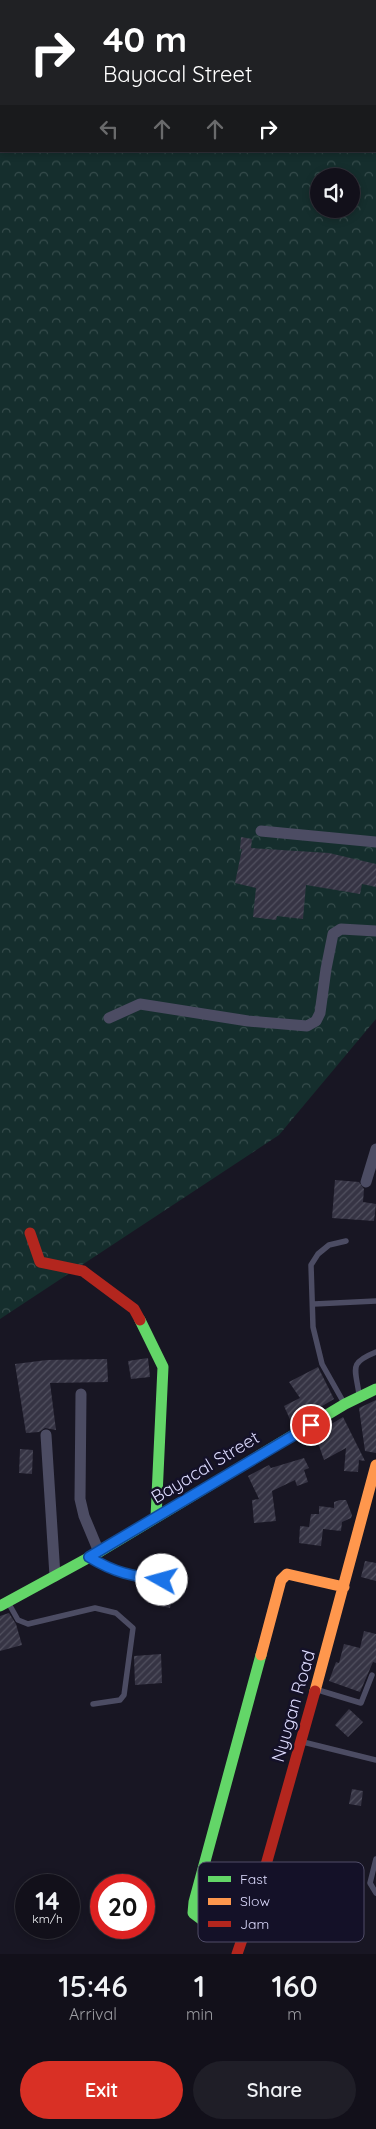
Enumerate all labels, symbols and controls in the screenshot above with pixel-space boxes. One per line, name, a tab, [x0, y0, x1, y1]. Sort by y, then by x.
text: 40 m	[103, 17, 187, 61]
icon: right	[20, 20, 85, 85]
text: Bayacal Street	[103, 60, 252, 88]
icon: left	[95, 115, 123, 143]
icon: ahead	[148, 115, 176, 143]
icon: ahead	[201, 115, 229, 143]
icon: right	[254, 115, 282, 143]
map controls	[310, 168, 360, 218]
button: sound	[310, 168, 360, 218]
pin	[290, 1404, 332, 1446]
icon: arrive	[297, 1411, 325, 1439]
street label: Bayacal Street	[147, 1426, 263, 1508]
position arrow	[135, 1553, 187, 1605]
street label: Nyugan Road	[266, 1647, 320, 1765]
legend	[198, 1862, 364, 1942]
text: Fast	[240, 1870, 268, 1888]
speed limit sign: 20	[90, 1874, 155, 1939]
text: 14	[35, 1885, 60, 1916]
text: Slow	[240, 1892, 270, 1910]
text: km/h	[32, 1911, 63, 1926]
text: Jam	[240, 1915, 269, 1933]
text: 15:46	[58, 1967, 128, 2005]
text: 1	[194, 1967, 205, 2005]
text: 160	[271, 1967, 318, 2005]
text: Arrival	[69, 2004, 117, 2024]
text: min	[186, 2004, 213, 2024]
text: m	[287, 2004, 302, 2024]
button: Exit	[20, 2061, 183, 2119]
button: Share	[193, 2061, 356, 2119]

